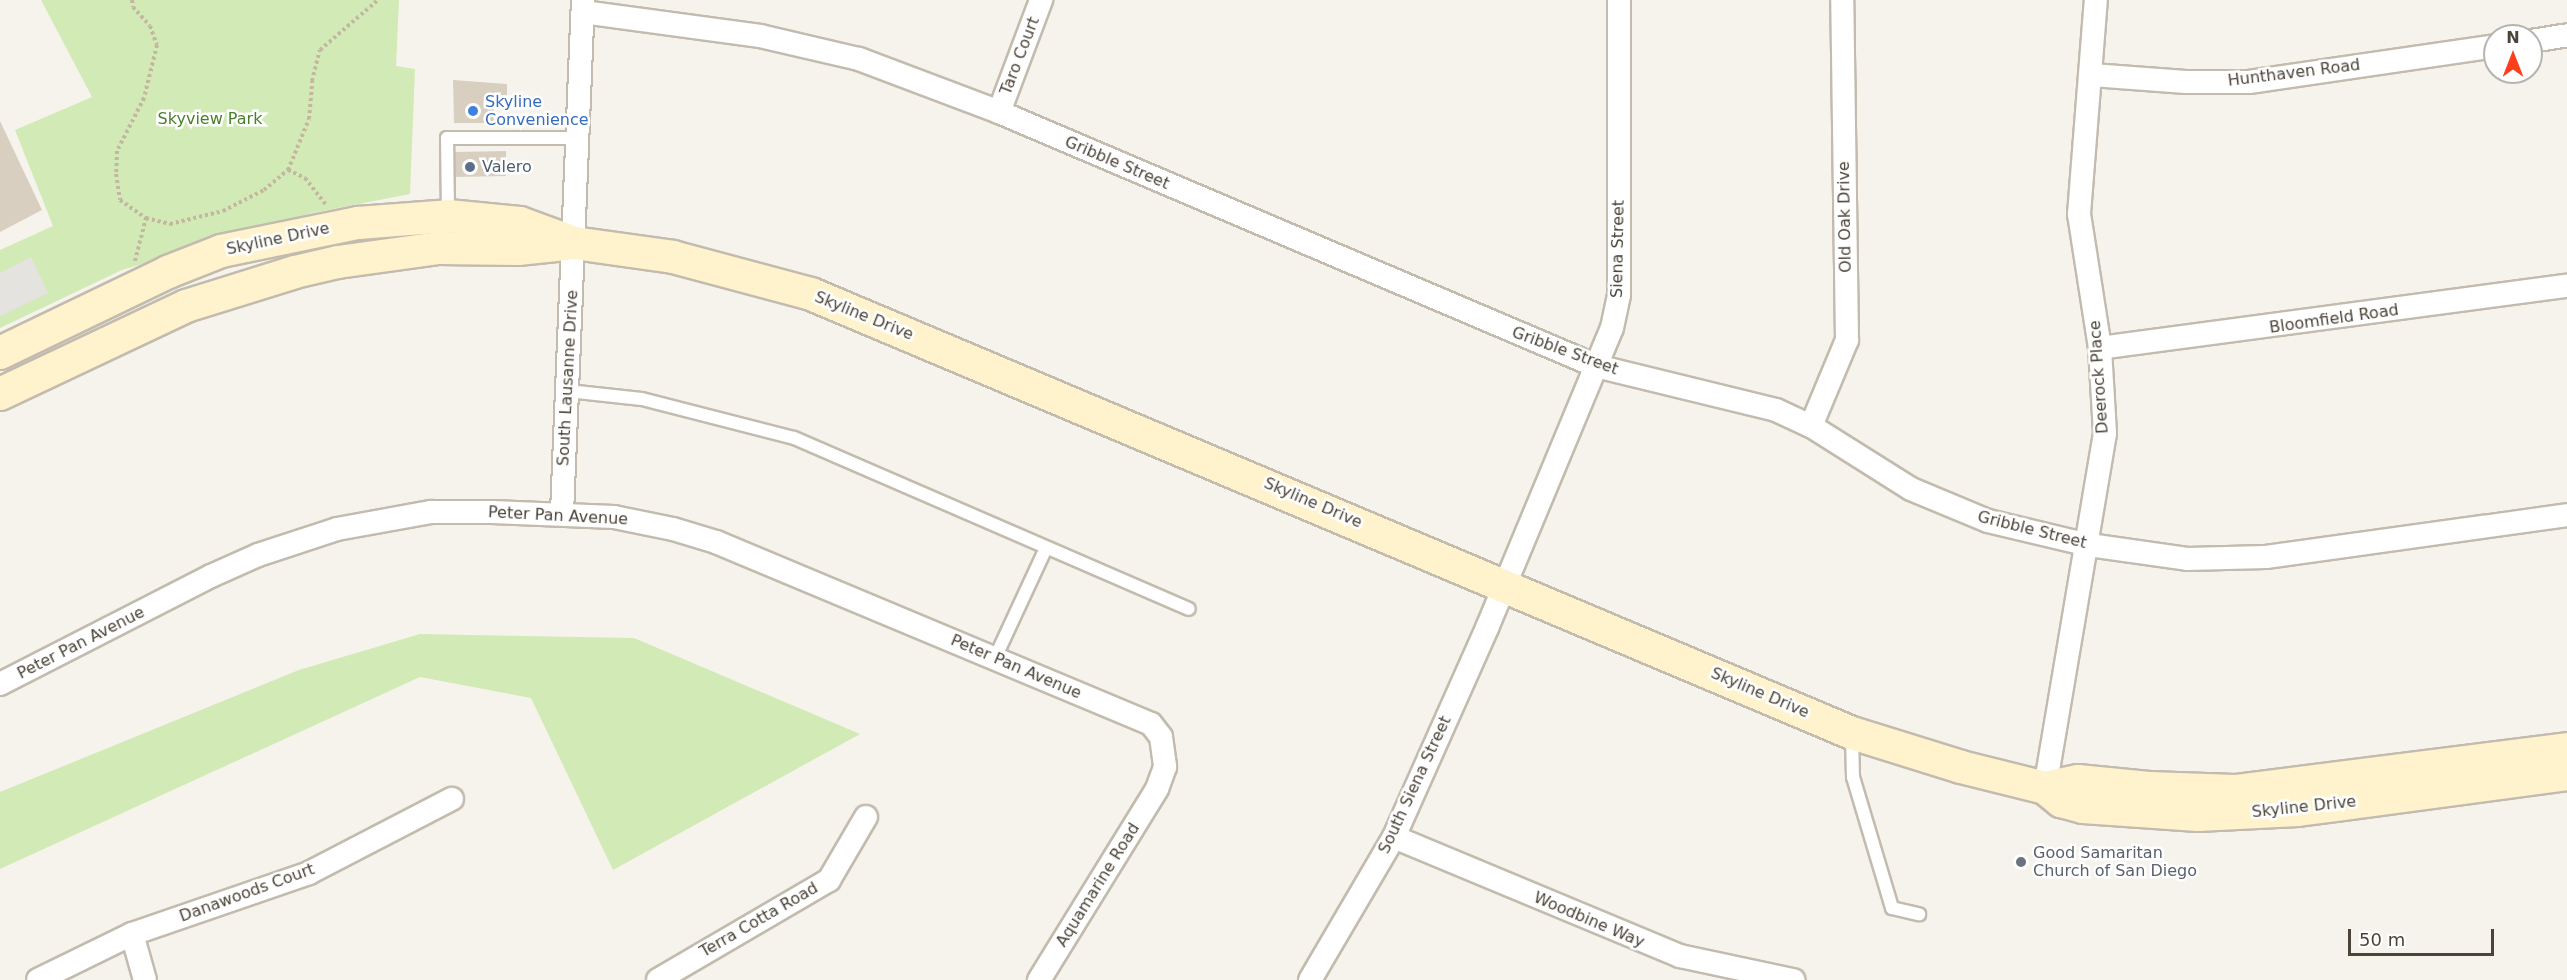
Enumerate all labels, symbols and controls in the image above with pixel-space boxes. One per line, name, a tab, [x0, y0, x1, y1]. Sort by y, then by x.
street label: Taro Court	[996, 14, 1044, 98]
north arrow	[2483, 24, 2543, 84]
text: N	[2506, 28, 2520, 47]
street label: Hunthaven Road	[2227, 55, 2361, 91]
place label: Skyline Convenience	[485, 92, 589, 130]
marker: Skyline Convenience	[466, 104, 480, 118]
park label: Skyview Park	[158, 109, 262, 129]
street label: Gribble Street	[1062, 132, 1172, 194]
place label: Valero	[482, 157, 532, 177]
marker: Valero	[463, 160, 477, 174]
street label: Old Oak Drive	[1834, 161, 1856, 273]
street label: Siena Street	[1608, 200, 1628, 298]
street label: Skyline Drive	[225, 219, 331, 259]
street label: Skyline Drive	[812, 287, 916, 345]
street label: South Lausanne Drive	[554, 289, 582, 467]
street label: Bloomfield Road	[2268, 300, 2400, 338]
street label: Deerock Place	[2085, 320, 2113, 434]
street label: Gribble Street	[1509, 323, 1621, 379]
street label: Skyline Drive	[1261, 474, 1365, 532]
street label: Peter Pan Avenue	[488, 503, 628, 529]
street label: Gribble Street	[1975, 507, 2089, 553]
street label: Peter Pan Avenue	[14, 603, 148, 683]
street label: Peter Pan Avenue	[948, 631, 1084, 703]
street label: Skyline Drive	[1708, 664, 1812, 722]
street label: South Siena Street	[1375, 713, 1455, 857]
street label: Skyline Drive	[2251, 792, 2357, 822]
street label: Aquamarine Road	[1052, 820, 1144, 950]
place label: Good Samaritan Church of San Diego	[2033, 843, 2197, 881]
marker: Good Samaritan Church of San Diego	[2014, 855, 2028, 869]
street label: Danawoods Court	[177, 860, 317, 926]
street label: Terra Cotta Road	[697, 878, 821, 962]
street label: Woodbine Way	[1531, 888, 1647, 952]
scale bar	[2351, 917, 2496, 955]
text: 50 m	[2359, 929, 2405, 950]

